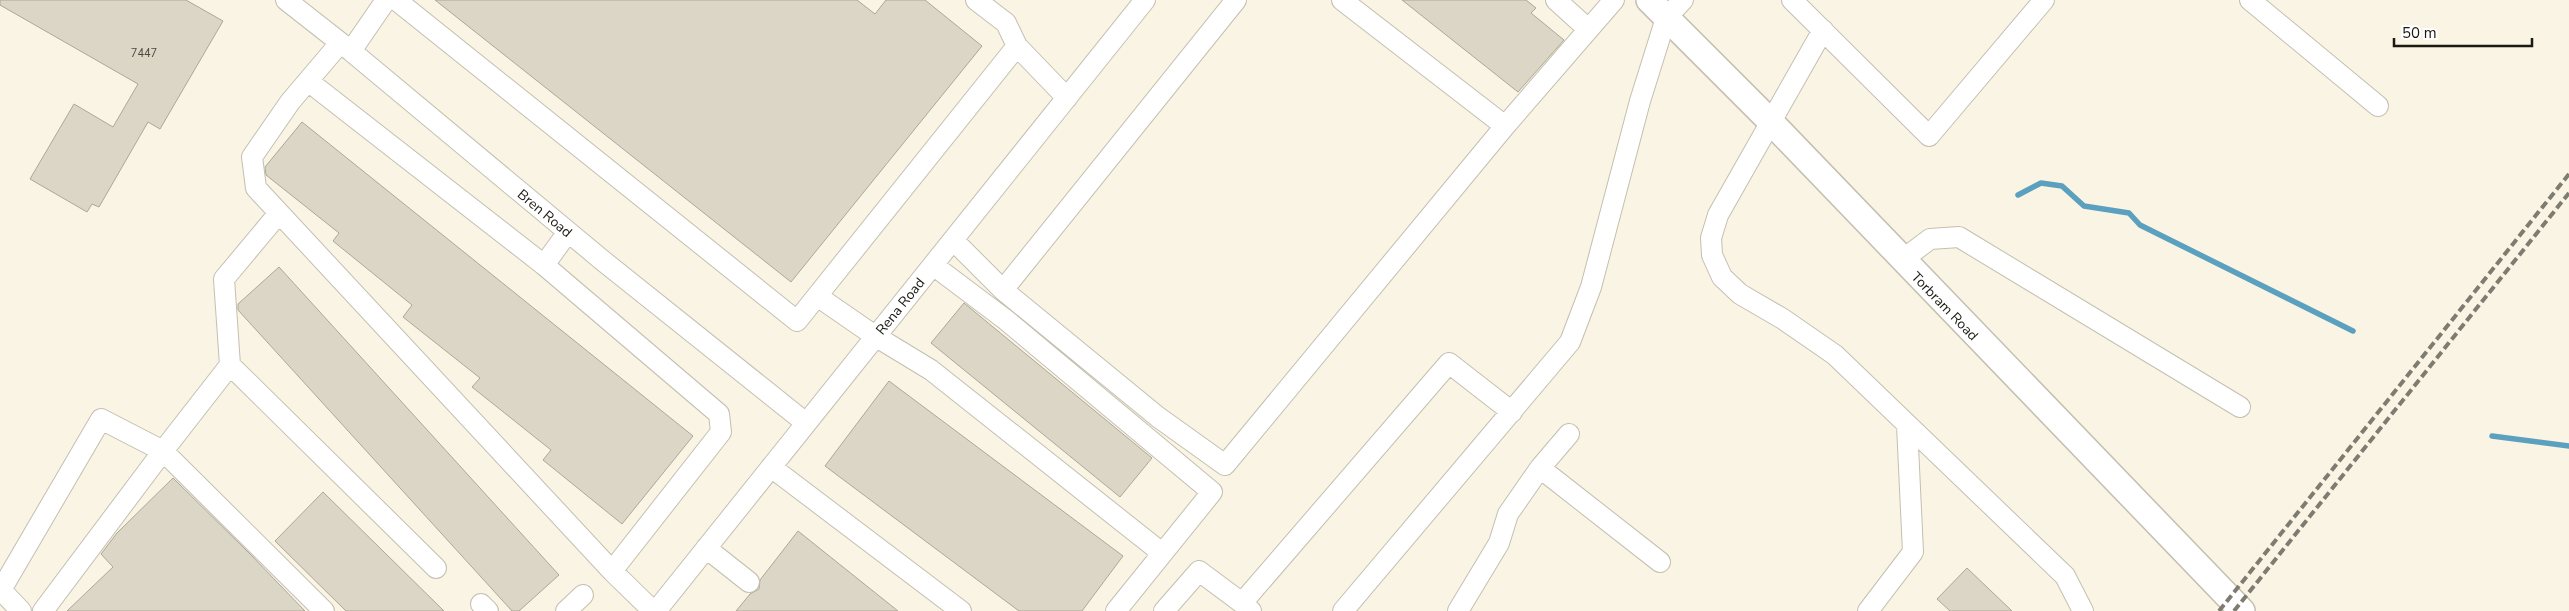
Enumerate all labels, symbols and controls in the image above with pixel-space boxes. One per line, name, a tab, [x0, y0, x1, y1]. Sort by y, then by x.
scale bar	[2394, 15, 2532, 47]
text: 50 m	[2402, 23, 2437, 43]
house number: 7447	[131, 46, 157, 61]
street label: Bren Road	[513, 185, 576, 242]
street label: Torbram Road	[1907, 268, 1982, 345]
street label: Rena Road	[872, 274, 929, 339]

